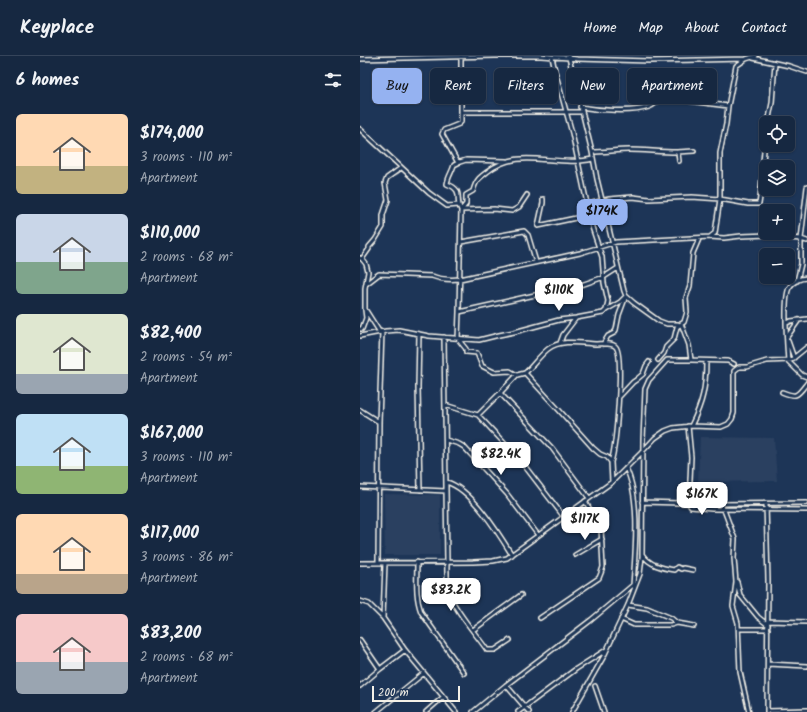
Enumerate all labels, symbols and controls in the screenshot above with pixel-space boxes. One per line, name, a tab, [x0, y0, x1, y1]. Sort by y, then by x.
text: Keyplace	[20, 13, 94, 43]
text: Home	[583, 17, 617, 39]
text: Map	[639, 17, 663, 39]
text: About	[685, 17, 719, 39]
text: Contact	[741, 17, 787, 39]
text: 6 homes	[16, 67, 79, 94]
chip: Buy	[372, 68, 422, 104]
chip: Rent	[430, 68, 486, 104]
chip: Filters	[494, 68, 558, 104]
chip: New	[566, 68, 619, 104]
chip: Apartment	[627, 68, 717, 104]
icon: filters	[322, 69, 344, 91]
map controls	[759, 116, 795, 284]
button: locate	[759, 116, 795, 152]
text: $174,000	[140, 120, 203, 147]
icon: home	[48, 130, 96, 178]
text: 3 rooms · 110 m²	[140, 147, 232, 168]
button: layers	[759, 160, 795, 196]
text: Apartment	[140, 168, 198, 189]
pin: $174K	[574, 199, 630, 233]
text: $174K	[586, 201, 618, 222]
button: +	[759, 204, 795, 240]
text: $110,000	[140, 220, 200, 247]
icon: home	[48, 230, 96, 278]
text: 2 rooms · 68 m²	[140, 247, 233, 268]
button: −	[759, 248, 795, 284]
text: Apartment	[140, 268, 198, 289]
pin: $110K	[531, 278, 587, 312]
text: $110K	[544, 280, 574, 301]
text: $82,400	[140, 320, 201, 347]
icon: home	[48, 330, 96, 378]
text: 2 rooms · 54 m²	[140, 347, 232, 368]
text: Apartment	[140, 368, 198, 389]
text: $167,000	[140, 420, 203, 447]
icon: home	[48, 430, 96, 478]
pin: $82.4K	[468, 442, 534, 476]
text: $82.4K	[481, 444, 521, 465]
text: 3 rooms · 110 m²	[140, 447, 232, 468]
text: Apartment	[140, 468, 198, 489]
pin: $167K	[674, 482, 730, 516]
text: $167K	[686, 484, 718, 505]
pin: $117K	[557, 507, 613, 541]
text: $117K	[570, 509, 600, 530]
text: $117,000	[140, 520, 199, 547]
icon: home	[48, 530, 96, 578]
text: 3 rooms · 86 m²	[140, 547, 233, 568]
text: Apartment	[140, 568, 198, 589]
pin: $83.2K	[418, 578, 484, 612]
text: $83.2K	[431, 580, 471, 601]
text: $83,200	[140, 620, 201, 647]
icon: home	[48, 630, 96, 678]
text: 2 rooms · 68 m²	[140, 647, 233, 668]
text: Apartment	[140, 668, 198, 689]
scale bar	[372, 684, 460, 703]
text: 200 m	[378, 684, 409, 702]

